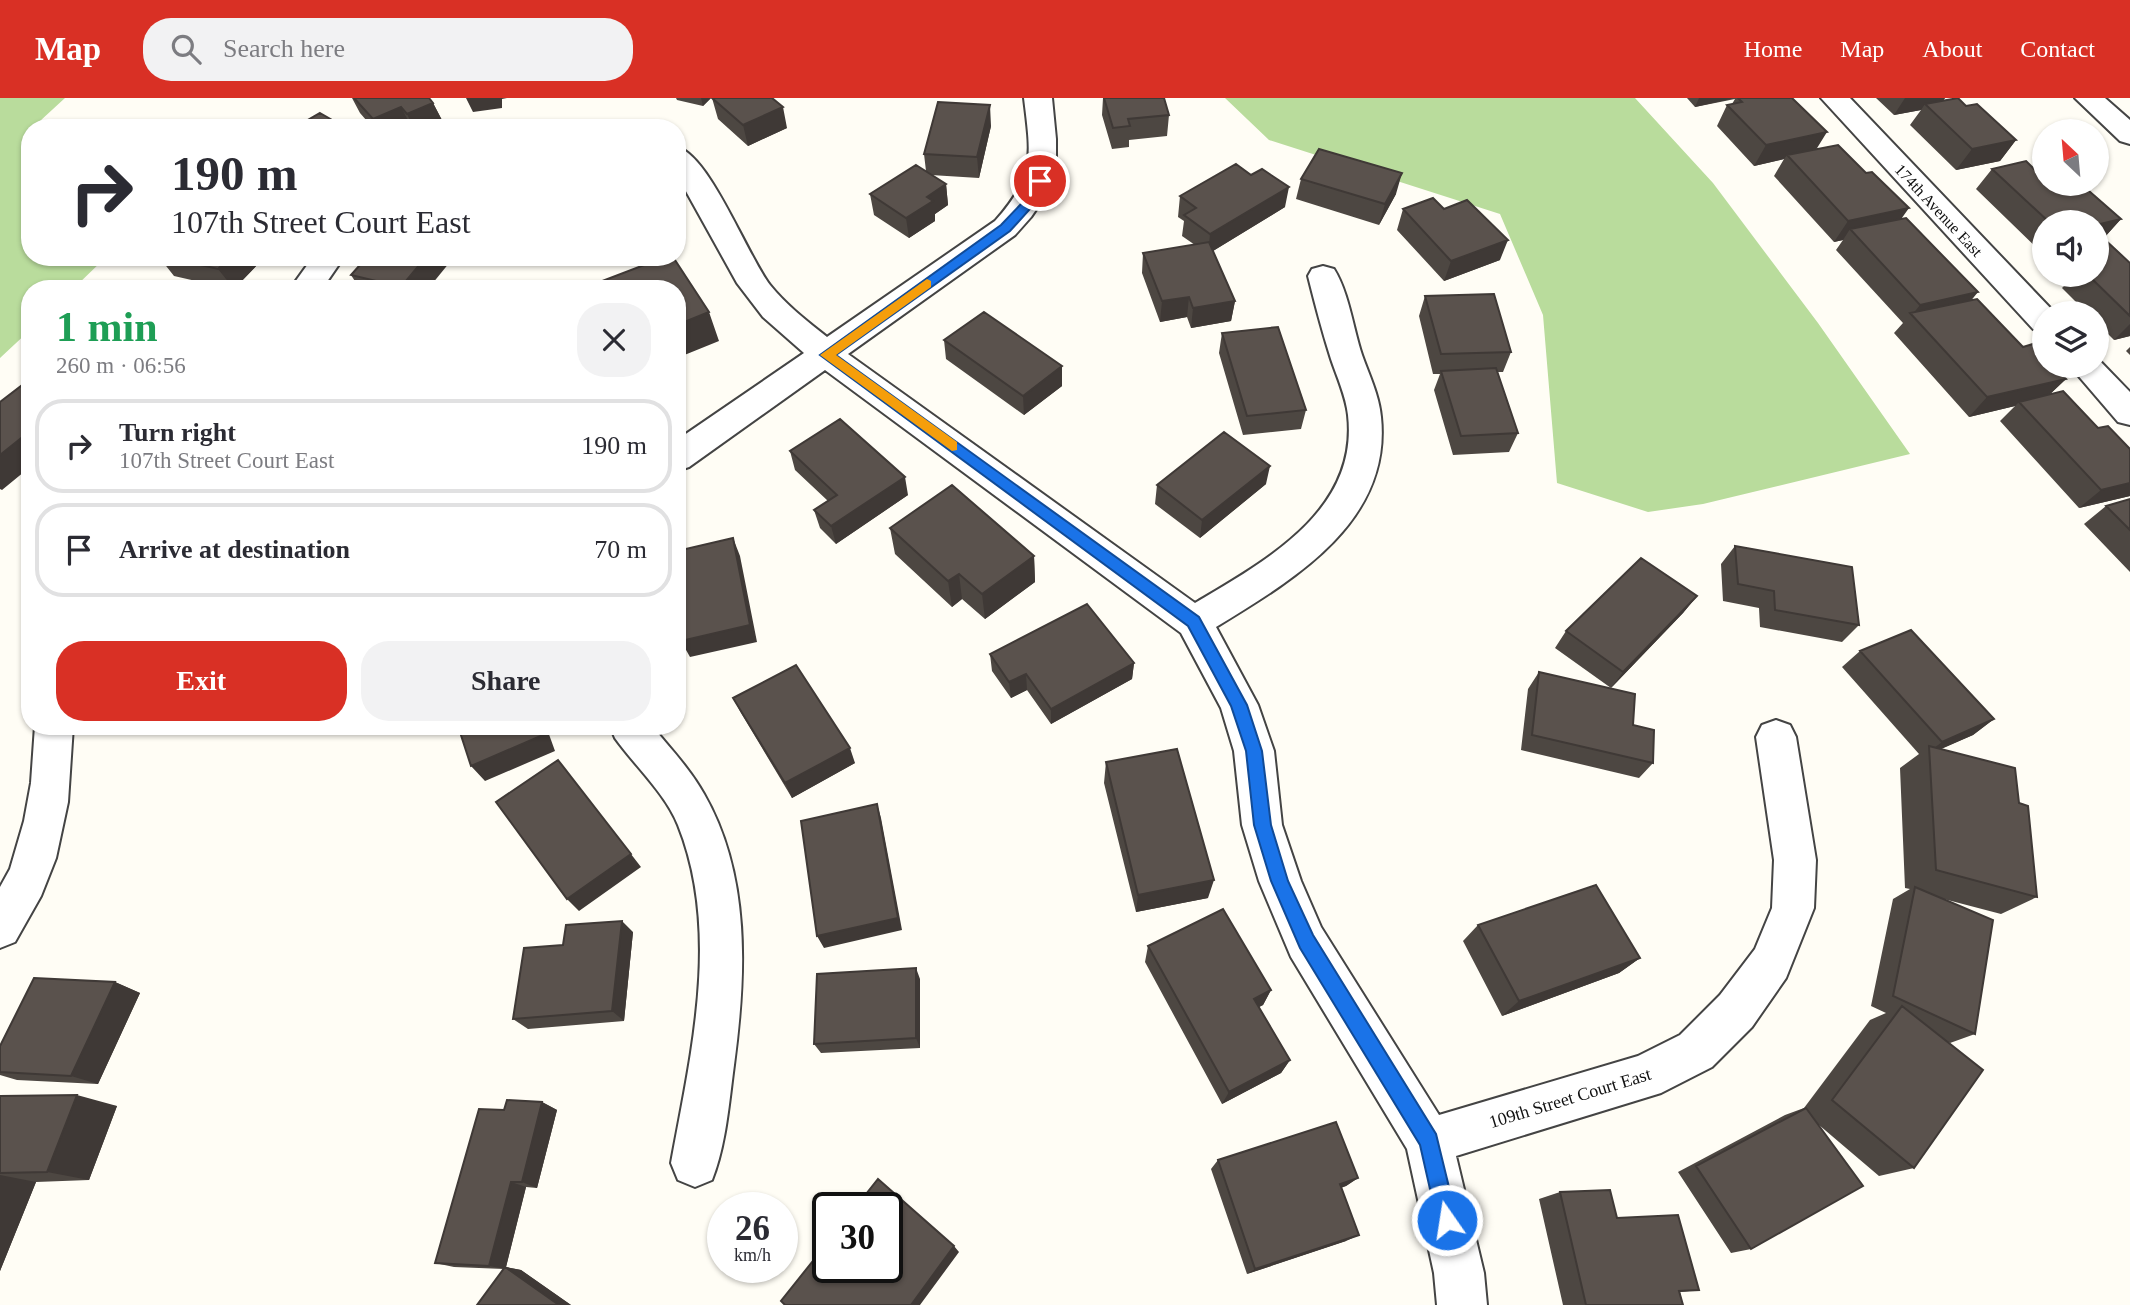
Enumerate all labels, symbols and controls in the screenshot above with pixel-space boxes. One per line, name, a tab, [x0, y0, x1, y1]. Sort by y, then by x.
search box	[143, 18, 633, 81]
icon: search	[167, 30, 205, 68]
text: Map	[35, 31, 101, 67]
text: Search here	[223, 34, 345, 63]
text: Home	[1744, 36, 1802, 62]
text: Map	[1840, 36, 1884, 62]
text: About	[1922, 36, 1982, 62]
text: Contact	[2020, 36, 2095, 62]
north arrow	[2032, 119, 2109, 196]
map controls	[2032, 119, 2109, 378]
text: 190 m	[171, 146, 298, 201]
icon: right	[56, 147, 147, 238]
pin	[1010, 151, 1070, 211]
street label: 174th Avenue East	[1892, 161, 1986, 260]
icon: arrive	[1021, 162, 1059, 200]
text: 107th Street Court East	[171, 204, 471, 240]
button: sound	[2032, 210, 2109, 287]
button: layers	[2032, 301, 2109, 378]
button: close	[577, 303, 651, 377]
text: 1 min	[56, 304, 158, 350]
text: 260 m · 06:56	[56, 353, 186, 378]
text: Turn right	[119, 418, 236, 447]
icon: right	[60, 427, 98, 465]
text: 190 m	[581, 431, 647, 460]
text: 107th Street Court East	[119, 448, 334, 473]
icon: arrive	[60, 531, 98, 569]
text: Arrive at destination	[119, 535, 350, 564]
text: 70 m	[594, 535, 647, 564]
button: Exit	[56, 641, 347, 721]
button: Share	[361, 641, 651, 721]
street label: 109th Street Court East	[1487, 1064, 1653, 1132]
position arrow	[1410, 1183, 1484, 1257]
speed limit sign: 30	[812, 1192, 903, 1283]
text: 26	[735, 1209, 770, 1248]
text: km/h	[734, 1245, 771, 1265]

